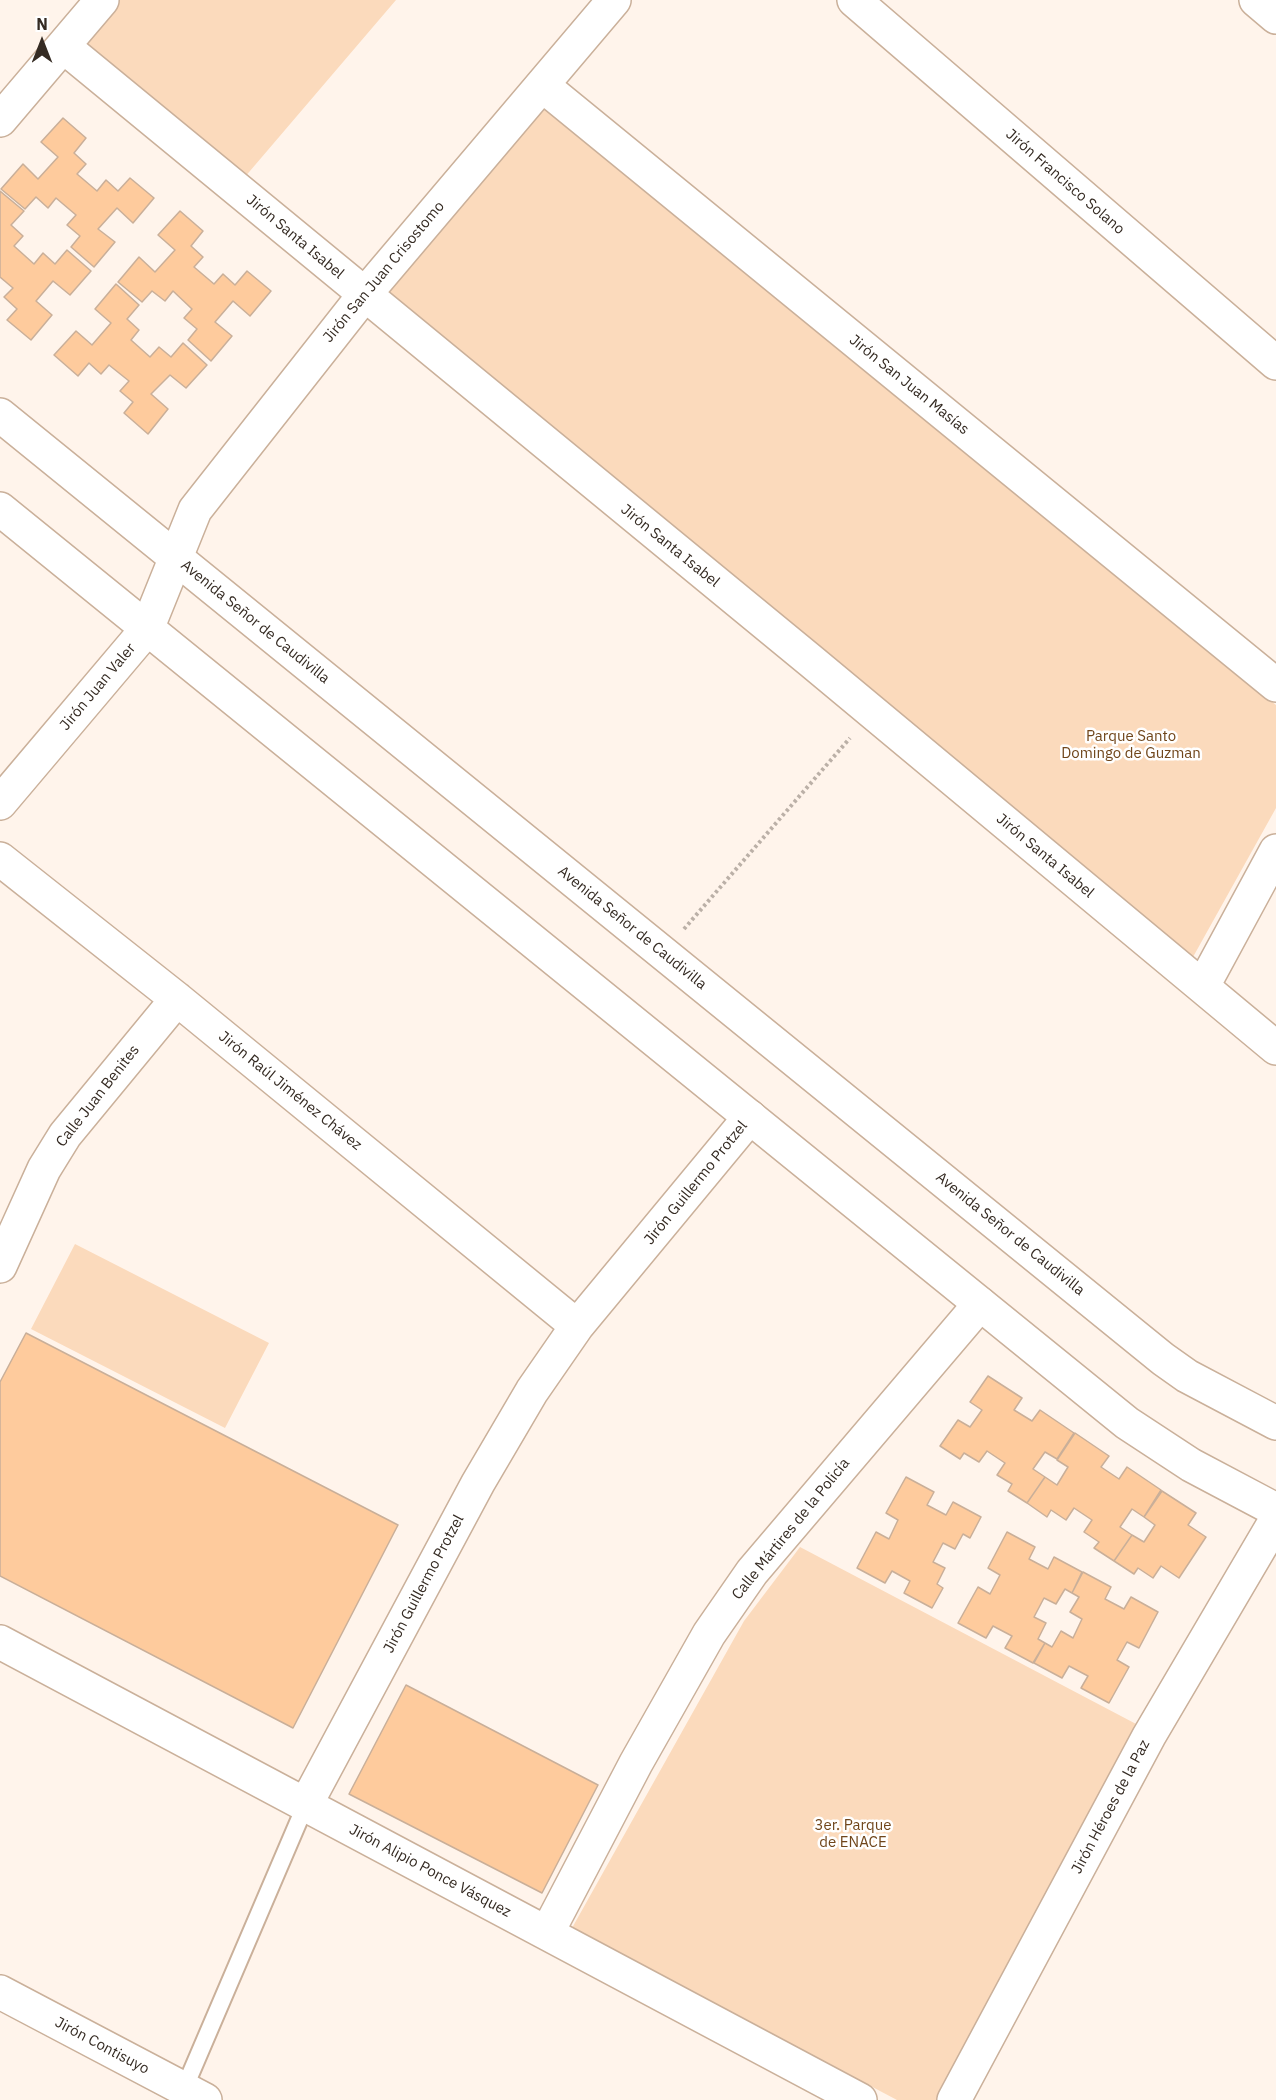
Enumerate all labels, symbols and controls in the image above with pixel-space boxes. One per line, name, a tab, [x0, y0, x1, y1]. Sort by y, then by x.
north arrow	[12, 12, 72, 72]
text: N	[36, 14, 48, 34]
street label: Jirón Francisco Solano	[1002, 126, 1128, 238]
street label: Jirón Santa Isabel	[243, 191, 347, 283]
street label: Jirón San Juan Crisostomo	[320, 198, 448, 346]
street label: Jirón San Juan Masías	[845, 331, 973, 439]
street label: Jirón Santa Isabel	[617, 501, 723, 591]
street label: Avenida Señor de Caudivilla	[177, 556, 333, 688]
street label: Jirón Juan Valer	[56, 640, 140, 734]
park label: Parque Santo Domingo de Guzman	[1061, 728, 1201, 763]
street label: Jirón Santa Isabel	[993, 810, 1097, 902]
street label: Avenida Señor de Caudivilla	[554, 862, 710, 994]
street label: Jirón Raúl Jiménez Chávez	[215, 1028, 365, 1154]
street label: Calle Juan Benites	[53, 1041, 143, 1151]
street label: Jirón Guillermo Protzel	[641, 1117, 751, 1249]
street label: Avenida Señor de Caudivilla	[932, 1168, 1088, 1300]
street label: Calle Mártires de la Policía	[728, 1455, 854, 1603]
street label: Jirón Guillermo Protzel	[380, 1512, 468, 1656]
street label: Jirón Héroes de la Paz	[1068, 1737, 1154, 1877]
park label: 3er. Parque de ENACE	[815, 1817, 891, 1852]
street label: Jirón Alipio Ponce Vásquez	[346, 1821, 514, 1921]
street label: Jirón Contisuyo	[52, 2014, 152, 2078]

